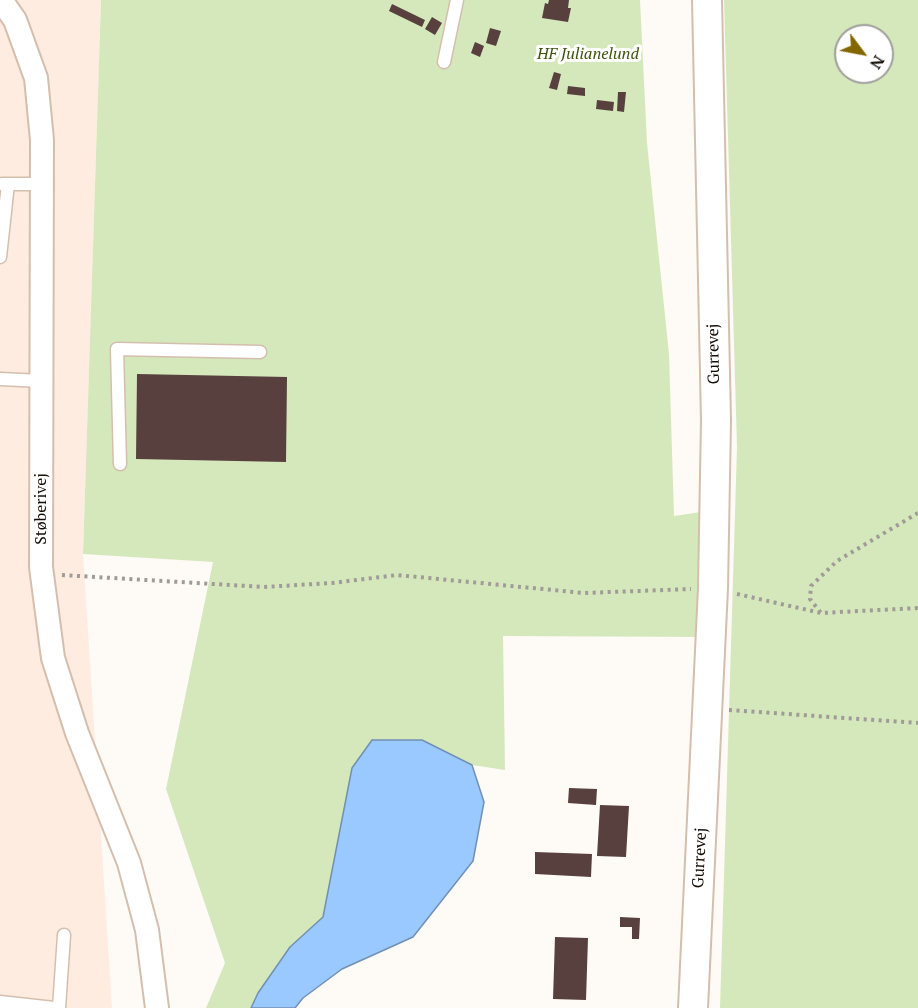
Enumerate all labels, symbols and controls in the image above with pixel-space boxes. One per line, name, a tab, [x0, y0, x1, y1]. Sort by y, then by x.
north arrow	[834, 24, 894, 84]
park label: HF Julianelund	[537, 44, 639, 64]
text: N	[865, 51, 890, 73]
street label: Gurrevej	[704, 323, 724, 385]
street label: Støberivej	[31, 473, 51, 545]
street label: Gurrevej	[689, 827, 711, 889]

